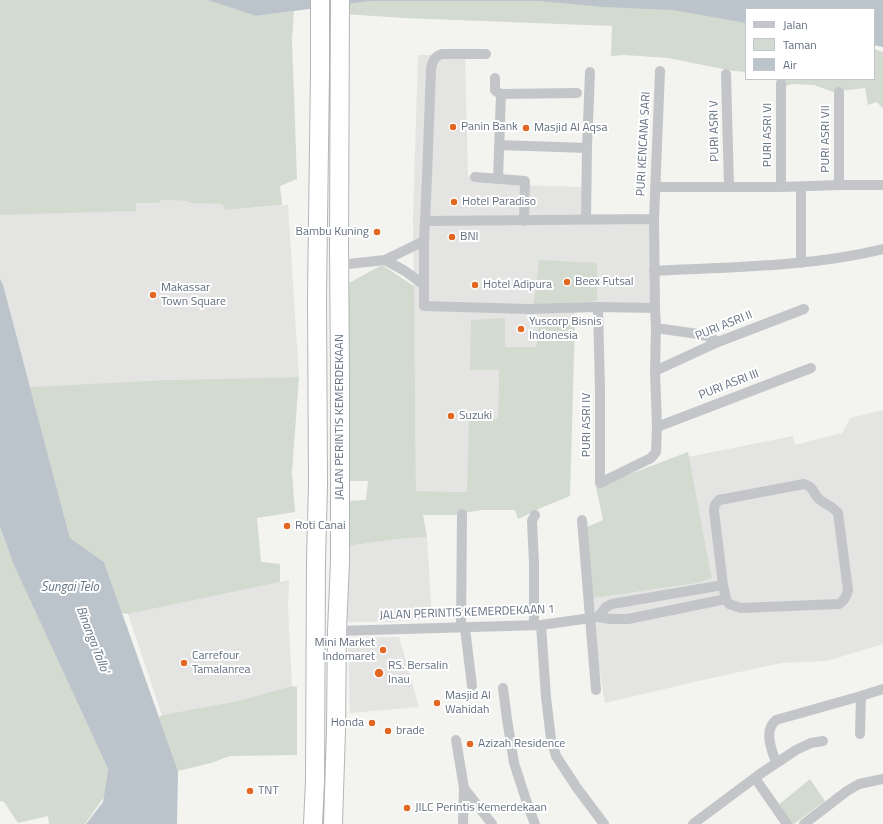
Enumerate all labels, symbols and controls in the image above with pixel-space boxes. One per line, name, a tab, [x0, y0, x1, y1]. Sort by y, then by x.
legend	[745, 8, 875, 80]
text: Jalan	[783, 15, 808, 34]
text: Taman	[783, 35, 817, 54]
text: Air	[783, 55, 797, 74]
street label: PURI KENCANA SARI	[634, 91, 654, 197]
street label: PURI ASRI V	[707, 100, 723, 162]
street label: PURI ASRI VI	[761, 103, 775, 167]
street label: PURI ASRI VII	[819, 105, 833, 173]
place label: Panin Bank	[461, 120, 518, 134]
place label: Masjid Al Aqsa	[534, 121, 607, 135]
marker: Panin Bank	[448, 122, 458, 132]
marker: Masjid Al Aqsa	[521, 123, 531, 133]
place label: Hotel Paradiso	[462, 195, 536, 209]
marker: Hotel Paradiso	[449, 197, 459, 207]
place label: Bambu Kuning	[296, 225, 369, 239]
marker: Bambu Kuning	[372, 227, 382, 237]
place label: BNI	[460, 230, 478, 244]
marker: BNI	[447, 232, 457, 242]
place label: Beex Futsal	[575, 275, 634, 289]
marker: Beex Futsal	[562, 277, 572, 287]
place label: Hotel Adipura	[483, 278, 552, 292]
marker: Hotel Adipura	[470, 280, 480, 290]
place label: Makassar Town Square	[161, 281, 226, 309]
marker: Makassar Town Square	[148, 290, 158, 300]
street label: PURI ASRI II	[693, 308, 755, 344]
place label: Yuscorp Bisnis Indonesia	[529, 315, 602, 343]
marker: Yuscorp Bisnis Indonesia	[516, 324, 526, 334]
street label: JALAN PERINTIS KEMERDEKAAN	[333, 334, 347, 500]
street label: PURI ASRI III	[697, 367, 761, 403]
street label: PURI ASRI IV	[580, 393, 594, 457]
place label: Suzuki	[459, 409, 492, 423]
marker: Suzuki	[446, 411, 456, 421]
place label: Roti Canai	[295, 519, 346, 533]
marker: Roti Canai	[282, 521, 292, 531]
water label: Sungai Telo	[41, 580, 99, 596]
street label: JALAN PERINTIS KEMERDEKAAN 1	[379, 603, 555, 623]
water label: Binanga Tallo'	[72, 604, 112, 676]
place label: Mini Market Indomaret	[315, 636, 375, 664]
marker: Mini Market Indomaret	[378, 645, 388, 655]
place label: Carrefour Tamalanrea	[192, 649, 251, 677]
marker: Carrefour Tamalanrea	[179, 658, 189, 668]
place label: RS. Bersalin Inau	[388, 659, 448, 687]
marker: RS. Bersalin Inau	[373, 667, 385, 679]
place label: Masjid Al Wahidah	[445, 689, 491, 717]
marker: Masjid Al Wahidah	[432, 698, 442, 708]
place label: Honda	[331, 716, 364, 730]
marker: Honda	[367, 718, 377, 728]
place label: brade	[396, 724, 425, 738]
marker: brade	[383, 726, 393, 736]
place label: Azizah Residence	[478, 737, 565, 751]
marker: Azizah Residence	[465, 739, 475, 749]
place label: TNT	[258, 784, 279, 798]
marker: TNT	[245, 786, 255, 796]
place label: JILC Perintis Kemerdekaan	[415, 801, 547, 815]
marker: JILC Perintis Kemerdekaan	[402, 803, 412, 813]

